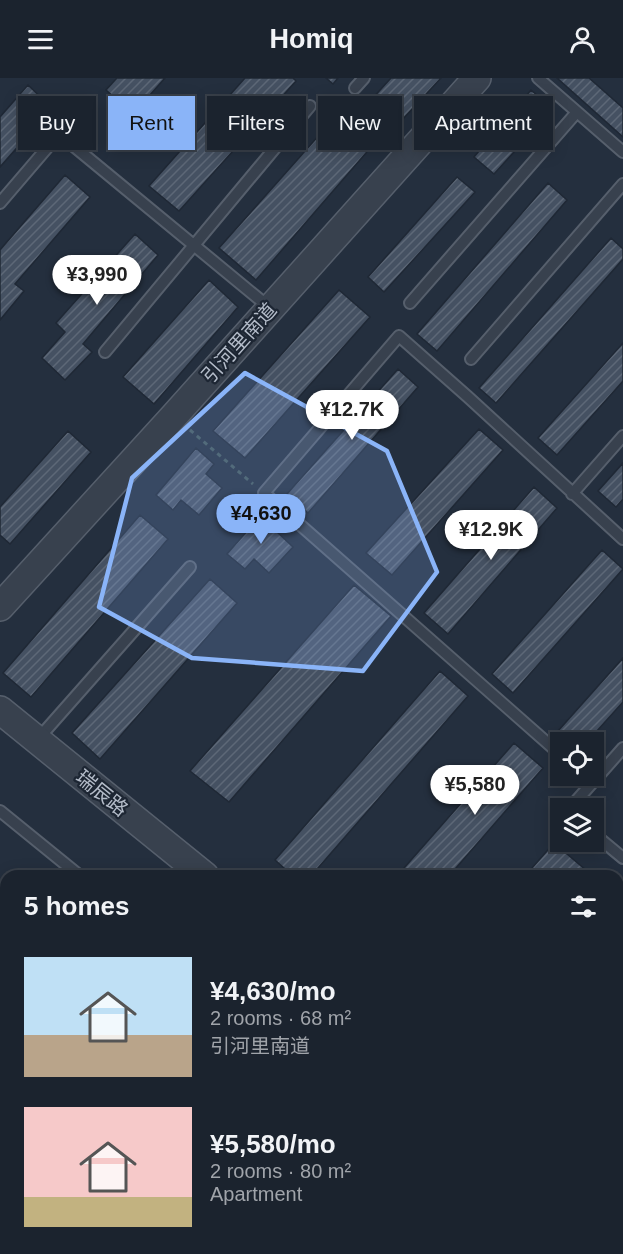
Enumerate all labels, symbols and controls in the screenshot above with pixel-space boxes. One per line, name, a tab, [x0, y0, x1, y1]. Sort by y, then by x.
icon: menu	[24, 23, 57, 56]
icon: person	[566, 23, 599, 56]
text: Homiq	[270, 24, 354, 54]
chip: Buy	[18, 96, 96, 150]
chip: Rent	[108, 96, 195, 150]
chip: Filters	[207, 96, 306, 150]
chip: New	[318, 96, 402, 150]
chip: Apartment	[414, 96, 553, 150]
pin: ¥3,990	[48, 255, 146, 306]
text: ¥3,990	[66, 263, 128, 285]
street label: 引河里南道	[197, 298, 281, 388]
pin: ¥12.7K	[303, 390, 401, 441]
text: ¥12.7K	[320, 398, 384, 420]
pin: ¥4,630	[212, 494, 310, 545]
text: ¥4,630	[230, 502, 292, 524]
pin: ¥12.9K	[442, 510, 540, 561]
text: ¥12.9K	[459, 518, 523, 540]
map controls	[550, 732, 604, 852]
button: locate	[550, 732, 604, 786]
pin: ¥5,580	[426, 765, 524, 816]
street label: 瑞辰路	[72, 766, 132, 820]
text: ¥5,580	[444, 773, 506, 795]
button: layers	[550, 798, 604, 852]
icon: filters	[567, 890, 600, 923]
text: 5 homes	[24, 891, 130, 921]
text: ¥4,630/mo	[210, 976, 336, 1006]
icon: home	[72, 981, 144, 1053]
text: 2 rooms · 68 m²	[210, 1007, 351, 1029]
text: 引河里南道	[210, 1035, 310, 1057]
text: ¥5,580/mo	[210, 1129, 336, 1159]
icon: home	[72, 1131, 144, 1203]
text: 2 rooms · 80 m²	[210, 1160, 351, 1182]
text: Apartment	[210, 1183, 302, 1205]

